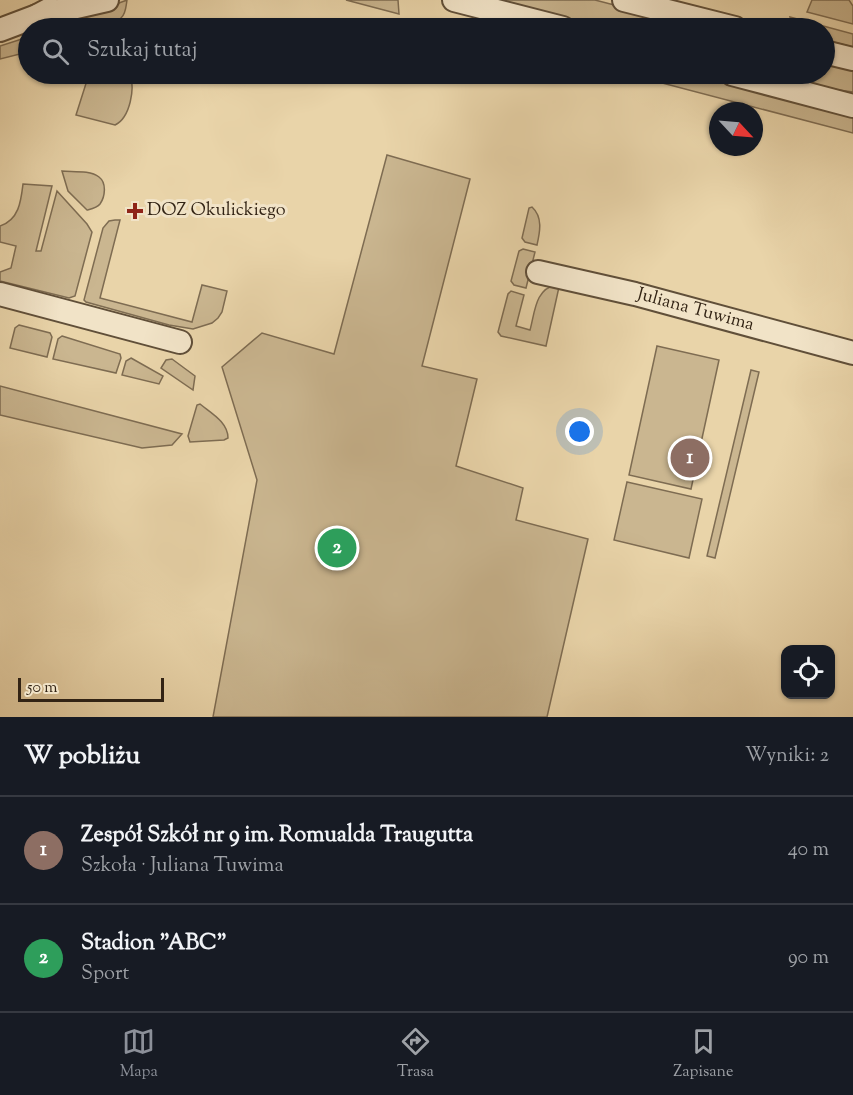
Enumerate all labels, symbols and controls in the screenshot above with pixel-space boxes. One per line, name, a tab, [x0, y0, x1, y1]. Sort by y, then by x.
search box	[18, 18, 835, 84]
icon: search	[39, 35, 72, 68]
text: Szukaj tutaj	[87, 35, 198, 67]
north arrow	[709, 102, 763, 156]
place label: DOZ Okulickiego	[147, 198, 286, 224]
marker: DOZ Okulickiego	[128, 204, 142, 218]
street label: Juliana Tuwima	[633, 282, 757, 339]
your location	[565, 417, 594, 446]
pin: 1	[670, 436, 710, 480]
pin: 2	[318, 526, 356, 570]
map controls	[781, 645, 835, 699]
button: locate	[781, 645, 835, 699]
scale bar	[18, 675, 164, 702]
text: 50 m	[27, 677, 58, 700]
text: W pobliżu	[24, 738, 140, 775]
text: Wyniki: 2	[745, 742, 829, 771]
text: Zespół Szkół nr 9 im. Romualda Traugutta	[81, 820, 473, 852]
text: 1	[40, 836, 47, 865]
text: 40 m	[788, 836, 829, 865]
text: Szkoła · Juliana Tuwima	[81, 852, 284, 881]
text: Stadion "ABC"	[81, 928, 227, 960]
text: 2	[39, 944, 48, 973]
text: 90 m	[788, 944, 829, 973]
text: Sport	[81, 960, 129, 989]
tab: Mapa	[120, 1025, 158, 1084]
tab: Trasa	[397, 1025, 434, 1084]
tab: Zapisane	[673, 1025, 733, 1084]

